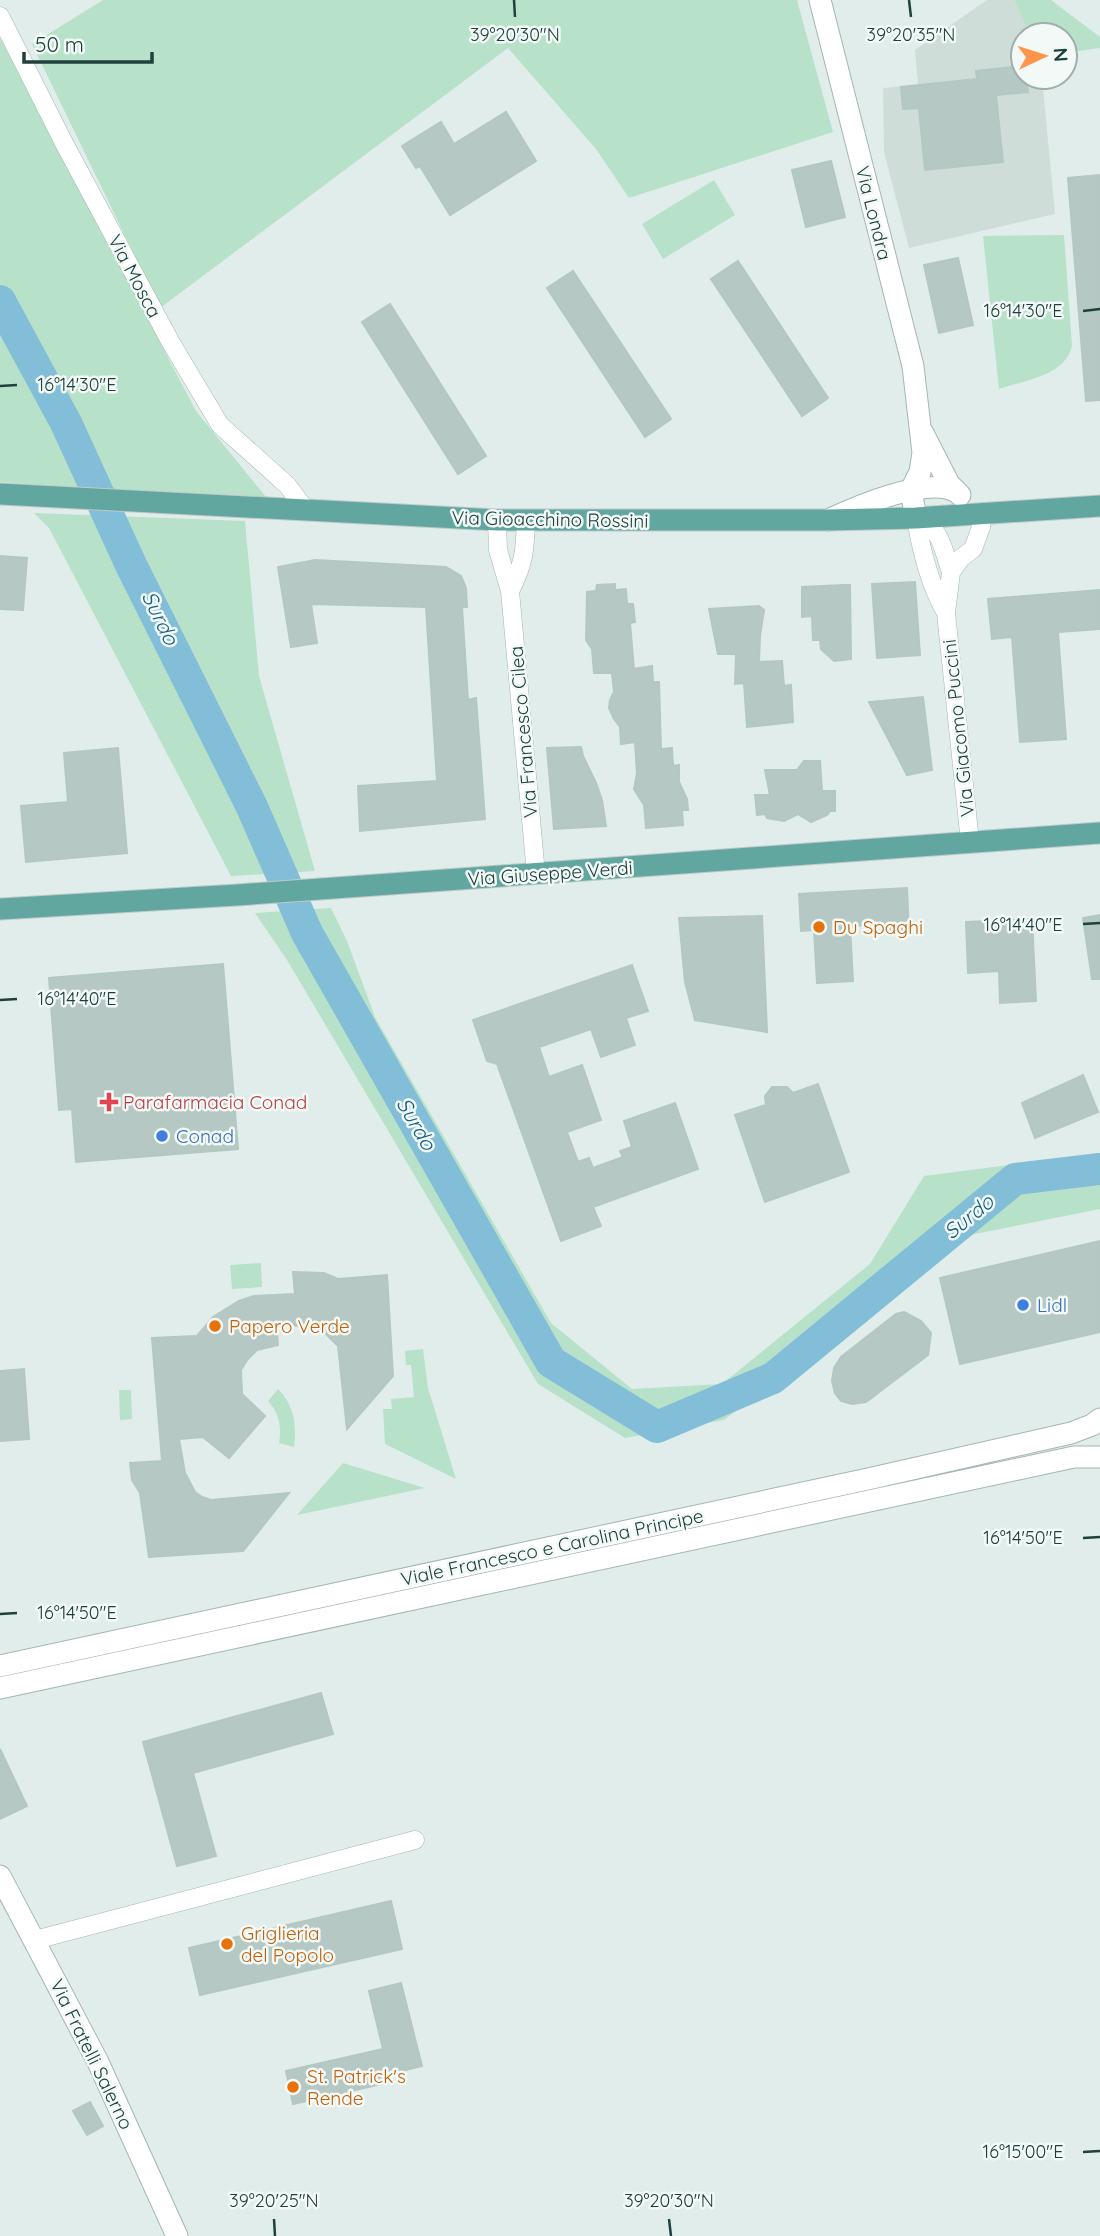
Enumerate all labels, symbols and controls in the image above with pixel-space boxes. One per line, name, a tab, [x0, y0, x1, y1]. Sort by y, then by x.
scale bar	[24, 21, 152, 65]
north arrow	[1009, 21, 1079, 91]
text: 39°20'30"N	[470, 23, 560, 46]
text: 39°20'35"N	[867, 23, 955, 46]
text: 50 m	[35, 31, 84, 57]
text: N	[1049, 47, 1073, 63]
street label: Via Londra	[851, 163, 897, 263]
street label: Via Mosca	[103, 230, 167, 322]
text: 16°14'30"E	[984, 299, 1062, 322]
text: 16°14'30"E	[38, 373, 116, 396]
street label: Via Gioacchino Rossini	[451, 505, 649, 533]
water label: Surdo	[137, 586, 186, 650]
street label: Via Giacomo Puccini	[937, 638, 979, 818]
street label: Via Francesco Cilea	[504, 645, 542, 819]
street label: Via Giuseppe Verdi	[467, 855, 633, 891]
text: 16°14'40"E	[984, 913, 1062, 936]
place label: Du Spaghi	[833, 915, 923, 939]
marker: Du Spaghi	[811, 919, 827, 935]
text: 16°14'40"E	[38, 987, 116, 1010]
place label: Parafarmacia Conad	[123, 1090, 307, 1114]
water label: Surdo	[391, 1092, 443, 1156]
marker: Parafarmacia Conad	[101, 1094, 117, 1110]
place label: Conad	[176, 1124, 234, 1148]
marker: Conad	[154, 1128, 170, 1144]
water label: Surdo	[938, 1187, 1000, 1244]
place label: Lidl	[1037, 1293, 1067, 1317]
marker: Lidl	[1015, 1297, 1031, 1313]
place label: Papero Verde	[229, 1314, 350, 1338]
marker: Papero Verde	[207, 1318, 223, 1334]
street label: Viale Francesco e Carolina Principe	[399, 1503, 705, 1591]
text: 16°14'50"E	[983, 1526, 1063, 1549]
text: 16°14'50"E	[37, 1601, 117, 1624]
place label: Griglieria del Popolo	[241, 1921, 334, 1967]
marker: Griglieria del Popolo	[219, 1936, 235, 1952]
street label: Via Fratelli Salerno	[45, 1975, 139, 2133]
place label: St. Patrick's Rende	[307, 2064, 406, 2110]
marker: St. Patrick's Rende	[285, 2079, 301, 2095]
text: 16°15'00"E	[983, 2140, 1063, 2163]
text: 39°20'25"N	[229, 2189, 319, 2212]
text: 39°20'30"N	[624, 2189, 714, 2212]

